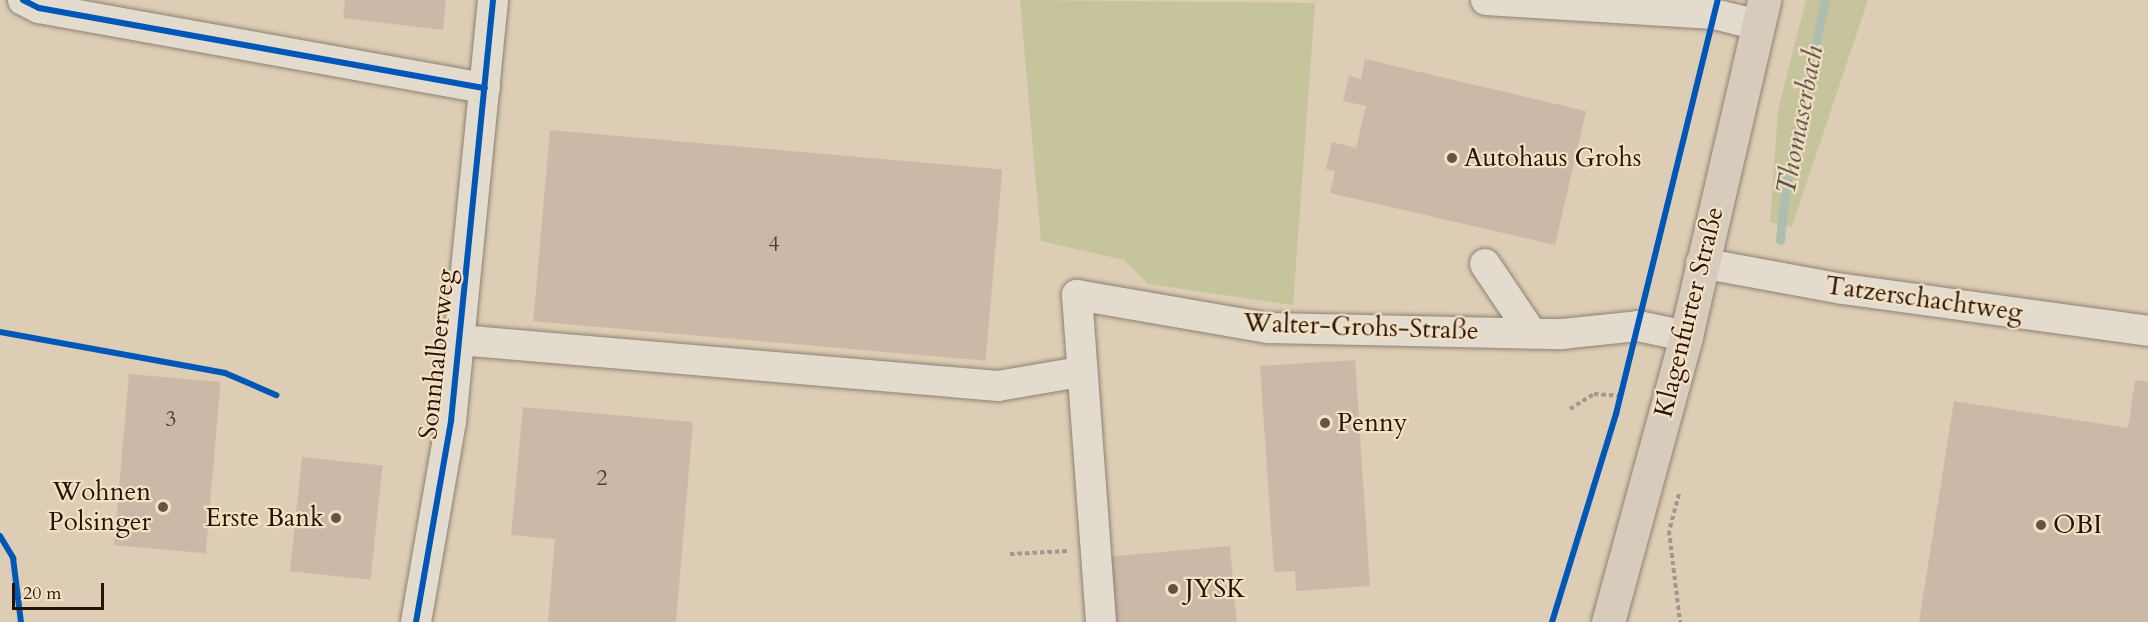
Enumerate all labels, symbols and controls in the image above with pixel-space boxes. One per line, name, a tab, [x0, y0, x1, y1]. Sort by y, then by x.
water label: Thomaserbach	[1770, 43, 1830, 197]
place label: Autohaus Grohs	[1464, 142, 1642, 174]
marker: Autohaus Grohs	[1445, 151, 1459, 165]
street label: Klagenfurter Straße	[1648, 204, 1730, 420]
house number: 4	[768, 232, 780, 258]
street label: Sonnhalberweg	[413, 267, 461, 441]
street label: Tatzerschachtweg	[1823, 270, 2025, 328]
street label: Walter-Grohs-Straße	[1243, 307, 1479, 347]
house number: 3	[165, 407, 177, 433]
place label: Penny	[1337, 407, 1407, 439]
marker: Penny	[1318, 416, 1332, 430]
house number: 2	[596, 466, 608, 492]
place label: Wohnen Polsinger	[48, 476, 151, 538]
marker: Wohnen Polsinger	[156, 500, 170, 514]
place label: Erste Bank	[205, 502, 324, 534]
place label: OBI	[2053, 509, 2102, 541]
marker: Erste Bank	[329, 511, 343, 525]
marker: OBI	[2034, 518, 2048, 532]
scale bar	[15, 571, 106, 609]
place label: JYSK	[1185, 573, 1246, 605]
text: 20 m	[23, 581, 62, 606]
marker: JYSK	[1166, 582, 1180, 596]

